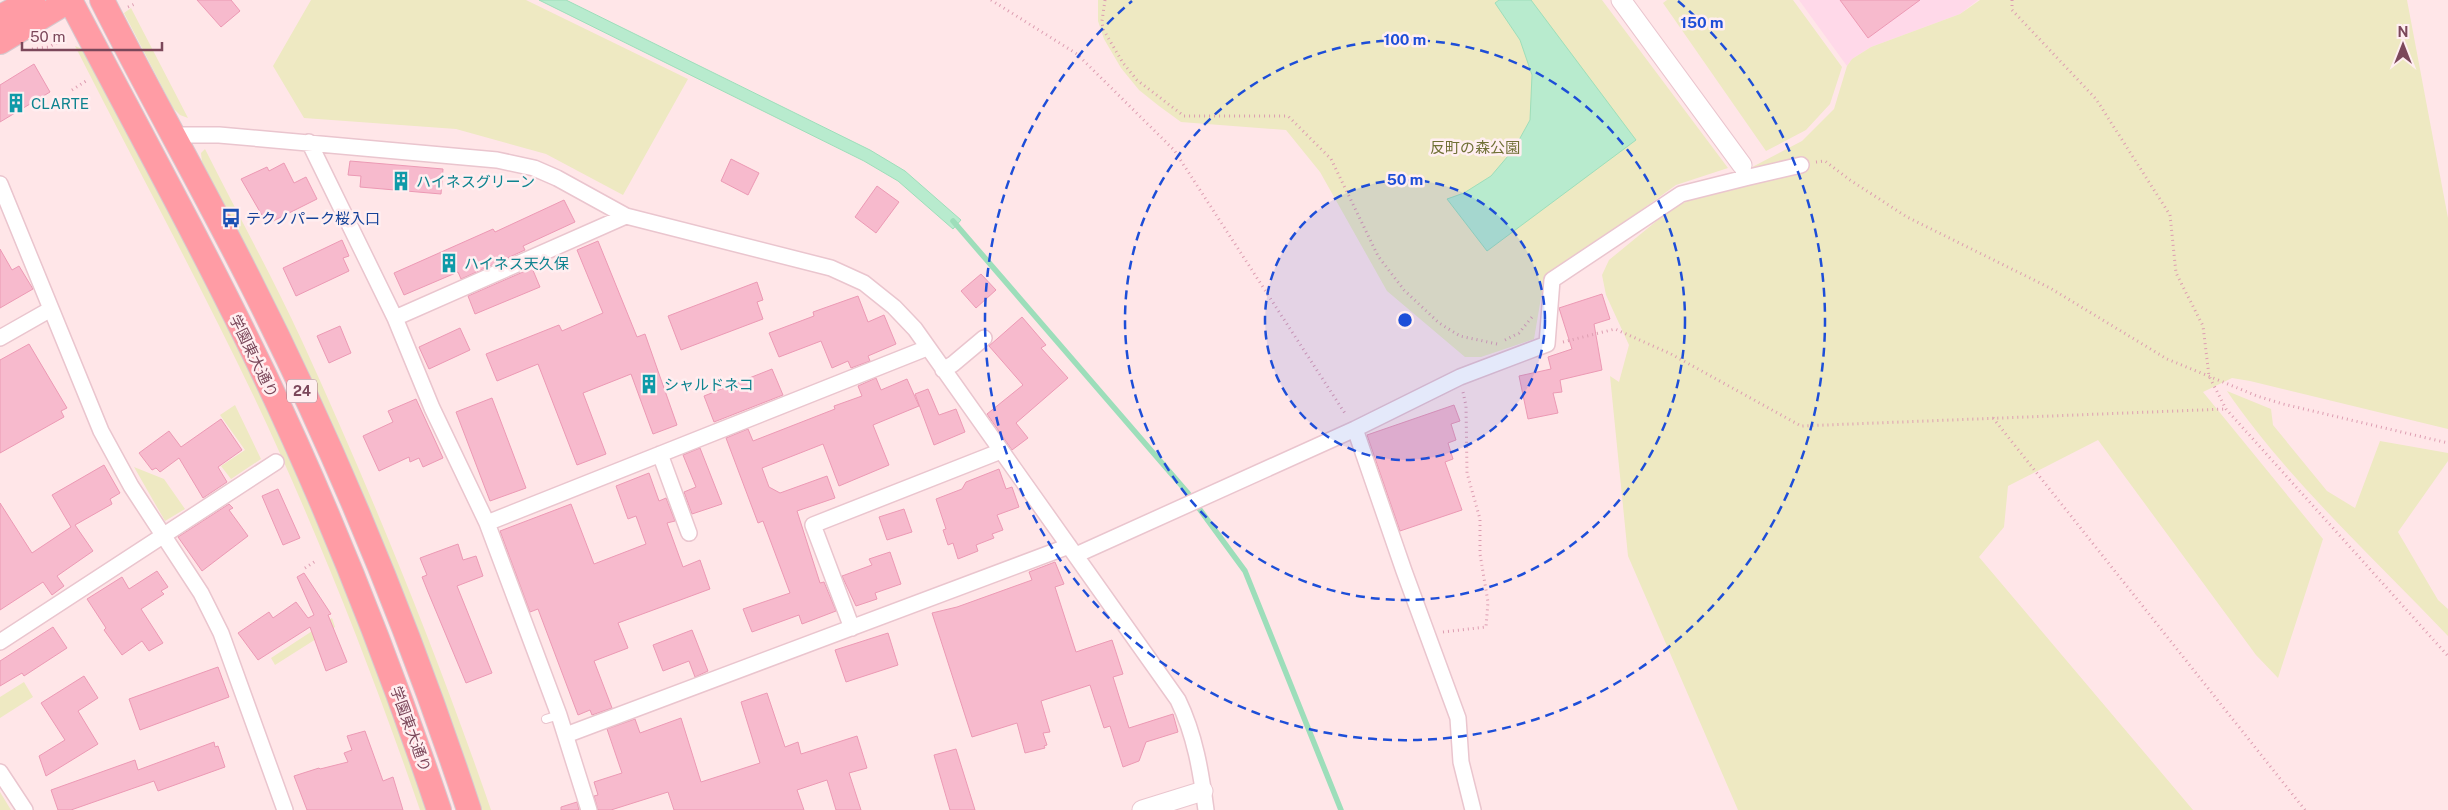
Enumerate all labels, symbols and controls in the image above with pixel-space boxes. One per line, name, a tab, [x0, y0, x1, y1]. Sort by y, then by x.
text: 150 m	[1680, 14, 1724, 31]
scale bar	[22, 20, 162, 52]
north arrow	[2378, 20, 2428, 70]
text: N	[2398, 24, 2408, 40]
text: 50 m	[30, 28, 65, 45]
text: 100 m	[1384, 31, 1426, 48]
building icon: CLARTE	[5, 92, 27, 114]
place label: CLARTE	[31, 95, 89, 112]
park label: 反町の森公園	[1430, 139, 1520, 156]
building icon: ハイネスグリーン	[390, 170, 412, 192]
text: 50 m	[1387, 171, 1423, 188]
place label: ハイネスグリーン	[416, 173, 535, 190]
bus stop icon: テクノパーク桜入口	[220, 207, 242, 229]
place label: テクノパーク桜入口	[246, 210, 380, 227]
building icon: ハイネス天久保	[438, 252, 460, 274]
place label: ハイネス天久保	[464, 255, 569, 272]
centre of rings	[1396, 311, 1414, 329]
street label: 学園東大通り	[227, 312, 281, 400]
building icon: シャルドネコ	[638, 373, 660, 395]
place label: シャルドネコ	[664, 376, 754, 393]
road number: 24	[287, 380, 317, 402]
street label: 学園東大通り	[388, 684, 434, 774]

